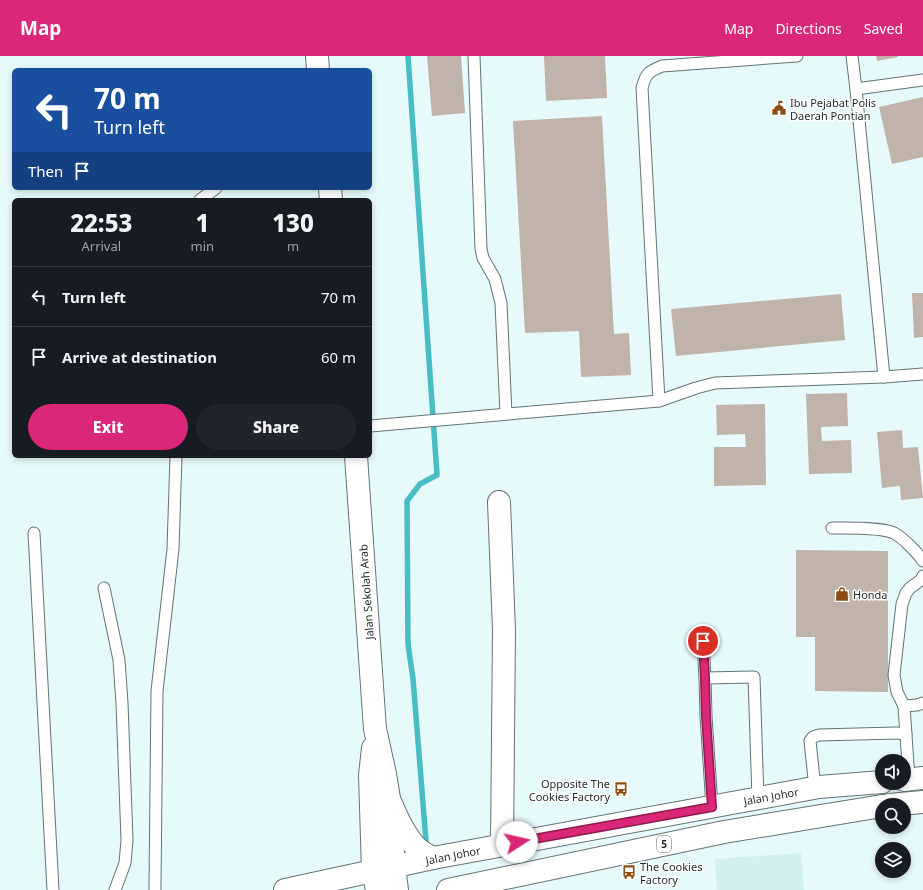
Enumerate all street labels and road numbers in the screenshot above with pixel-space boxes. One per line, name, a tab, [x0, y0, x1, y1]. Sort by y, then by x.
street label: Jalan Sekolah Arab	[355, 544, 377, 641]
street label: Jalan Johor	[741, 784, 800, 808]
road number: 5	[657, 836, 671, 852]
street label: Jalan Johor	[423, 842, 482, 868]

